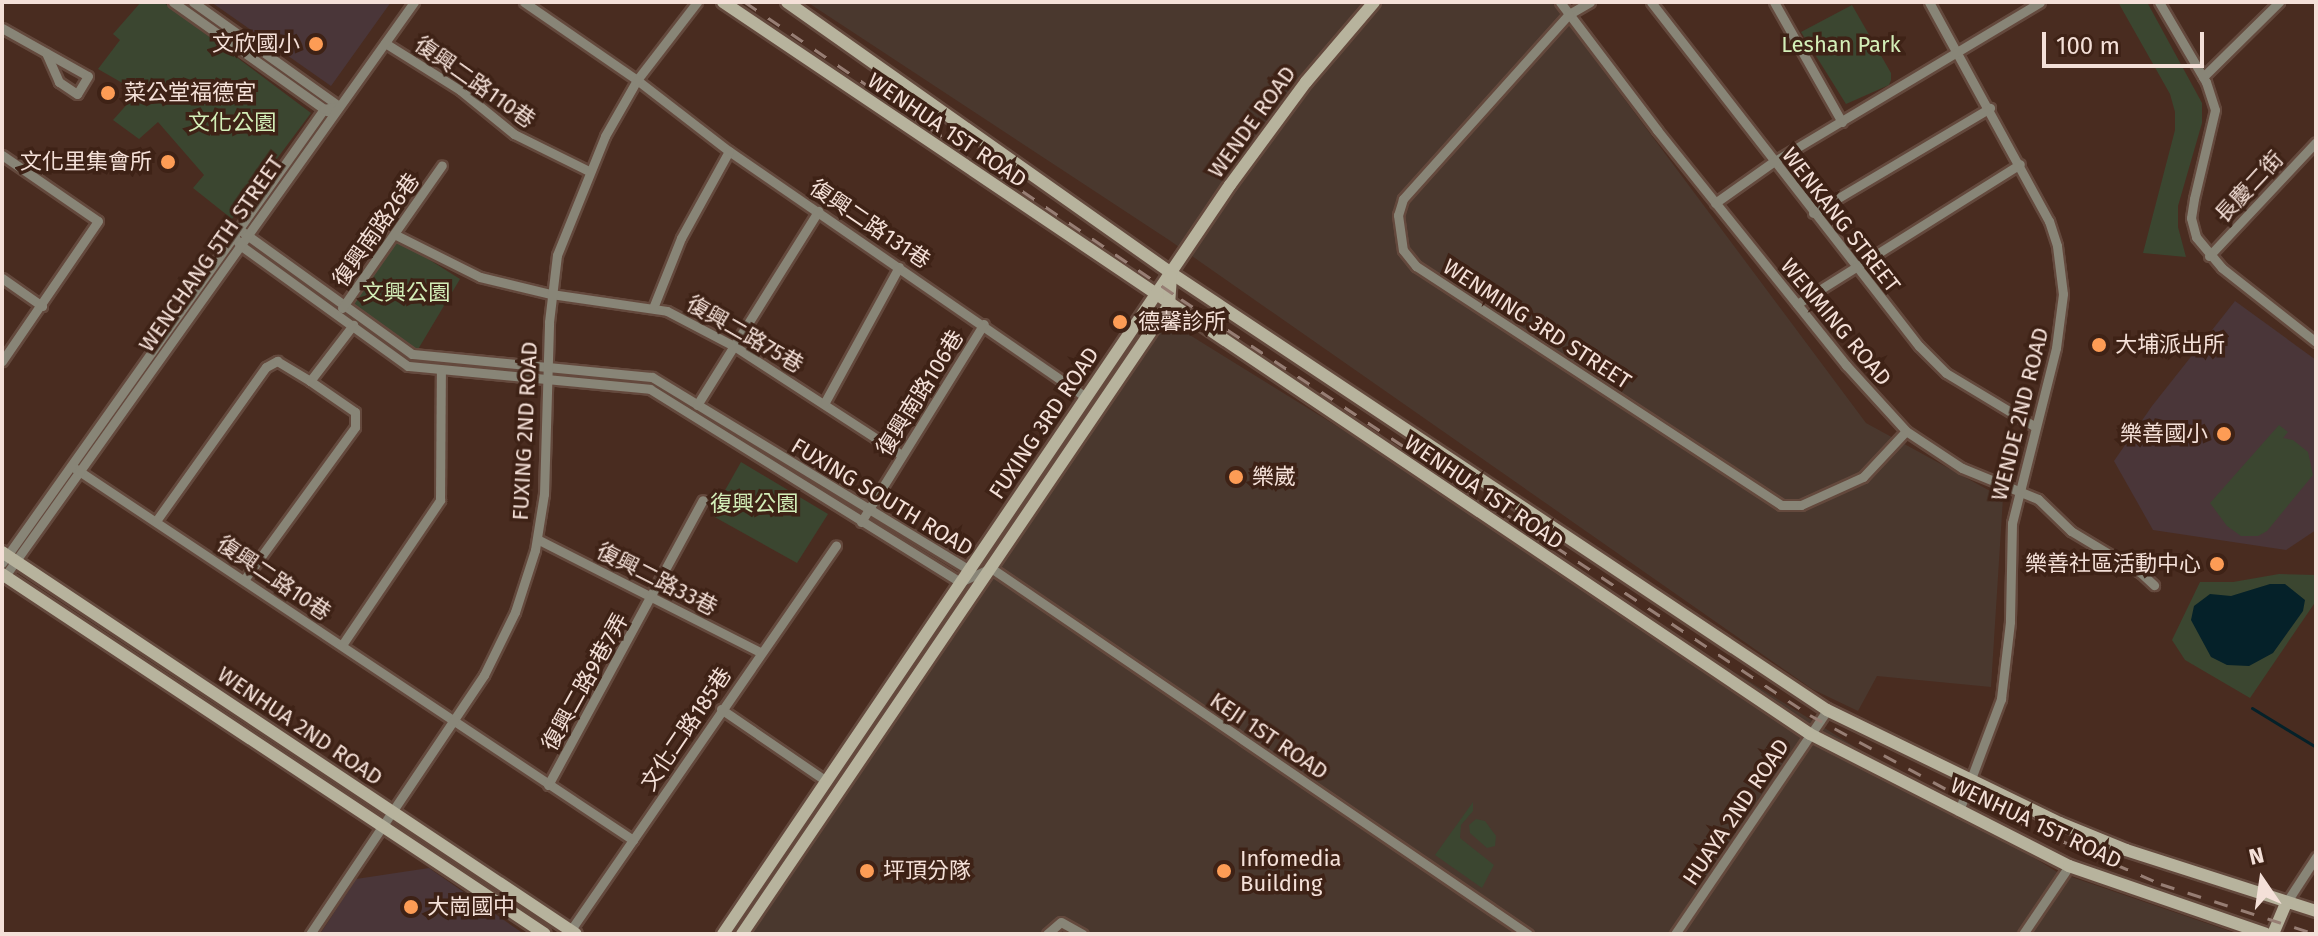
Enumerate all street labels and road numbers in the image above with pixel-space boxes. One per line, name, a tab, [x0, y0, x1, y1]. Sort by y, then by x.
street label: 復興二路110巷	[410, 31, 540, 133]
street label: WENDE ROAD	[1203, 61, 1301, 183]
street label: WENHUA 1ST ROAD	[863, 67, 1031, 193]
street label: WENKANG STREET	[1776, 142, 1906, 298]
street label: 長慶二街	[2209, 146, 2289, 228]
street label: WENCHANG 5TH STREET	[133, 151, 289, 357]
street label: 復興南路26巷	[327, 168, 425, 292]
street label: 復興二路131巷	[805, 174, 935, 274]
street label: WENMING 3RD STREET	[1438, 253, 1636, 395]
street label: WENMING ROAD	[1775, 253, 1897, 391]
street label: 復興二路75巷	[682, 290, 808, 378]
street label: 復興南路106巷	[871, 325, 969, 461]
street label: WENDE 2ND ROAD	[1986, 325, 2054, 503]
street label: FUXING 2ND ROAD	[507, 341, 543, 521]
street label: FUXING 3RD ROAD	[983, 342, 1105, 504]
street label: WENHUA 1ST ROAD	[1400, 429, 1568, 555]
street label: FUXING SOUTH ROAD	[786, 432, 978, 562]
street label: 復興二路10巷	[212, 530, 336, 626]
street label: 復興二路33巷	[592, 537, 722, 621]
street label: 復興二路9巷7弄	[536, 609, 634, 755]
street label: WENHUA 2ND ROAD	[212, 661, 388, 791]
street label: 文化二路185巷	[635, 662, 737, 796]
street label: KEJI 1ST ROAD	[1205, 687, 1333, 785]
street label: HUAYA 2ND ROAD	[1677, 734, 1795, 890]
street label: WENHUA 1ST ROAD	[1946, 772, 2126, 874]

